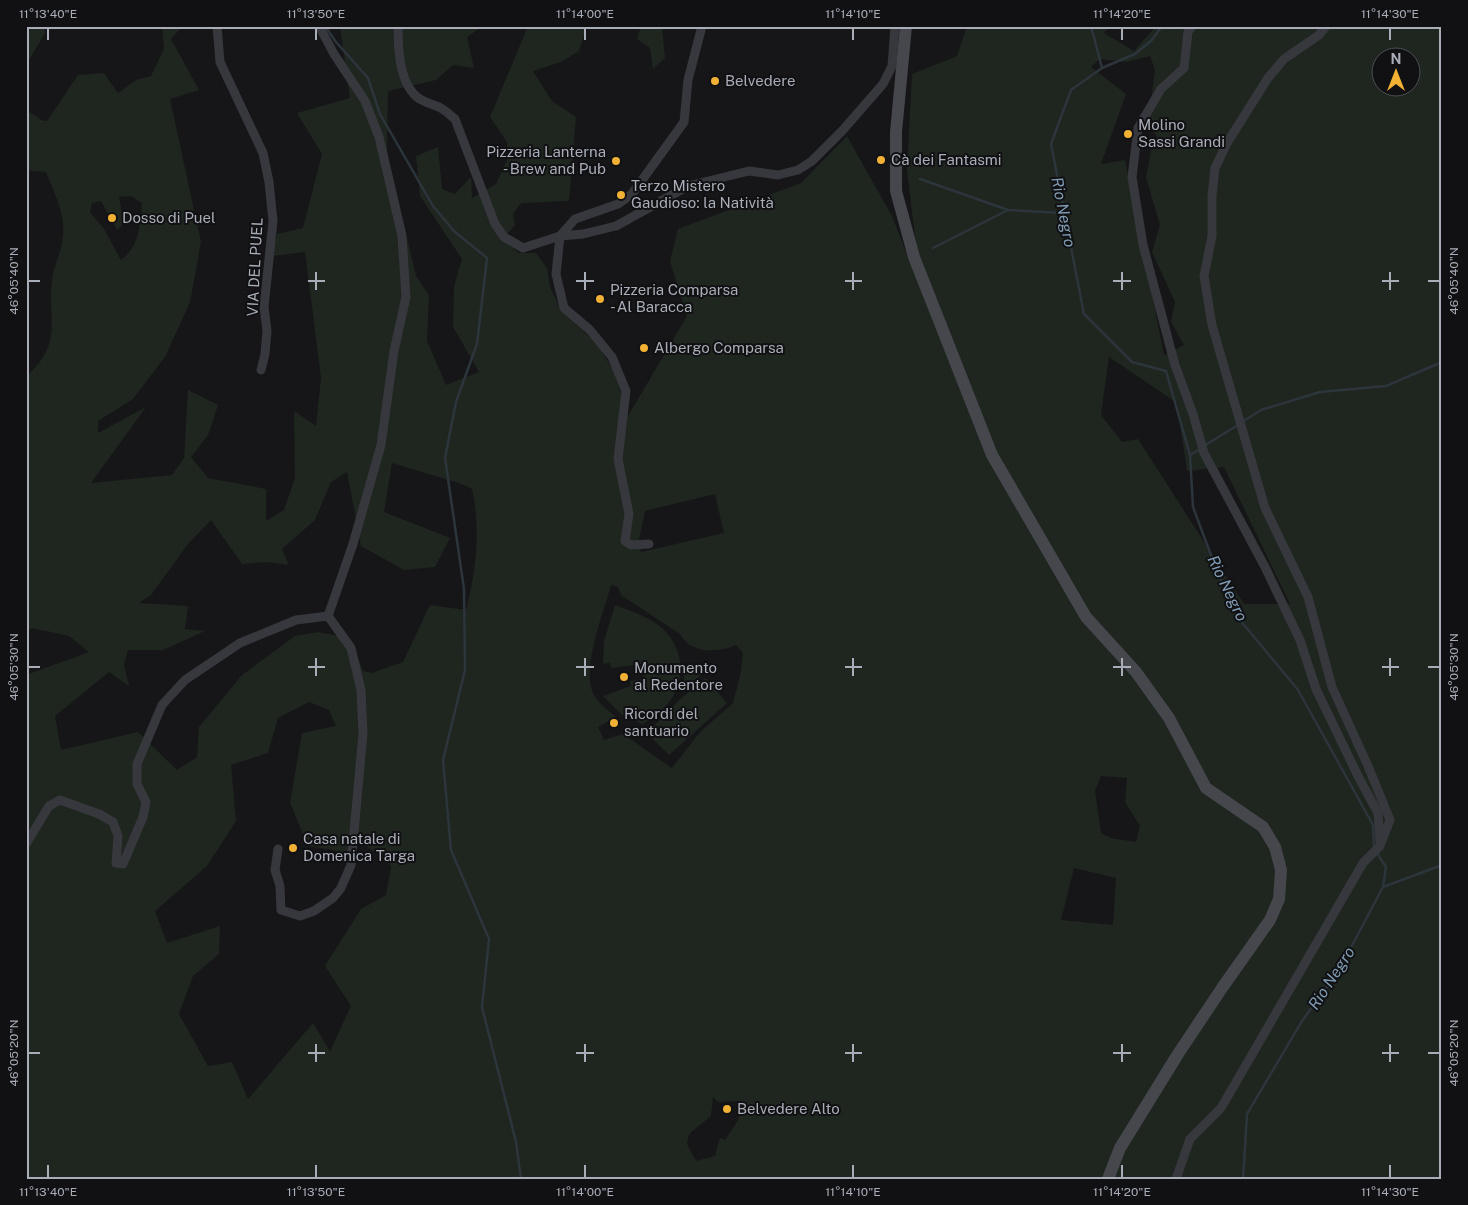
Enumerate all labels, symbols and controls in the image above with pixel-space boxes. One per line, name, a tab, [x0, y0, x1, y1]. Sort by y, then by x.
text: 11°13'40"E	[19, 7, 77, 21]
text: 11°13'50"E	[287, 7, 345, 21]
text: 11°14'00"E	[556, 7, 614, 21]
text: 11°14'10"E	[825, 7, 881, 21]
text: 11°14'20"E	[1093, 7, 1151, 21]
text: 11°14'30"E	[1361, 7, 1419, 21]
north arrow	[1370, 48, 1420, 98]
text: N	[1391, 51, 1401, 67]
place label: Belvedere	[725, 72, 795, 89]
marker: Belvedere	[709, 75, 721, 87]
place label: Molino Sassi Grandi	[1138, 116, 1225, 150]
marker: Molino Sassi Grandi	[1122, 128, 1134, 140]
place label: Pizzeria Lanterna - Brew and Pub	[486, 143, 606, 177]
place label: Cà dei Fantasmi	[891, 151, 1001, 168]
marker: Cà dei Fantasmi	[875, 154, 887, 166]
marker: Pizzeria Lanterna - Brew and Pub	[610, 155, 622, 167]
water label: Rio Negro	[1047, 175, 1080, 249]
place label: Terzo Mistero Gaudioso: la Natività	[631, 177, 774, 211]
marker: Terzo Mistero Gaudioso: la Natività	[615, 189, 627, 201]
place label: Dosso di Puel	[122, 209, 215, 226]
marker: Dosso di Puel	[106, 212, 118, 224]
street label: VIA DEL PUEL	[243, 217, 266, 317]
text: 46°05'40"N	[7, 247, 21, 315]
text: 46°05'40"N	[1447, 247, 1461, 315]
place label: Pizzeria Comparsa - Al Baracca	[610, 281, 738, 315]
marker: Pizzeria Comparsa - Al Baracca	[594, 293, 606, 305]
place label: Albergo Comparsa	[654, 339, 784, 356]
marker: Albergo Comparsa	[638, 342, 650, 354]
water label: Rio Negro	[1203, 552, 1252, 625]
text: 46°05'30"N	[7, 633, 21, 701]
text: 46°05'30"N	[1447, 633, 1461, 701]
place label: Monumento al Redentore	[634, 659, 723, 693]
marker: Monumento al Redentore	[618, 671, 630, 683]
place label: Ricordi del santuario	[624, 705, 698, 739]
marker: Ricordi del santuario	[608, 717, 620, 729]
place label: Casa natale di Domenica Targa	[303, 830, 415, 864]
marker: Casa natale di Domenica Targa	[287, 842, 299, 854]
water label: Rio Negro	[1304, 943, 1359, 1013]
text: 46°05'20"N	[7, 1019, 21, 1087]
text: 46°05'20"N	[1447, 1019, 1461, 1087]
place label: Belvedere Alto	[737, 1100, 840, 1117]
marker: Belvedere Alto	[721, 1103, 733, 1115]
text: 11°13'40"E	[19, 1185, 77, 1199]
text: 11°13'50"E	[287, 1185, 345, 1199]
text: 11°14'00"E	[556, 1185, 614, 1199]
text: 11°14'10"E	[825, 1185, 881, 1199]
text: 11°14'20"E	[1093, 1185, 1151, 1199]
text: 11°14'30"E	[1361, 1185, 1419, 1199]

